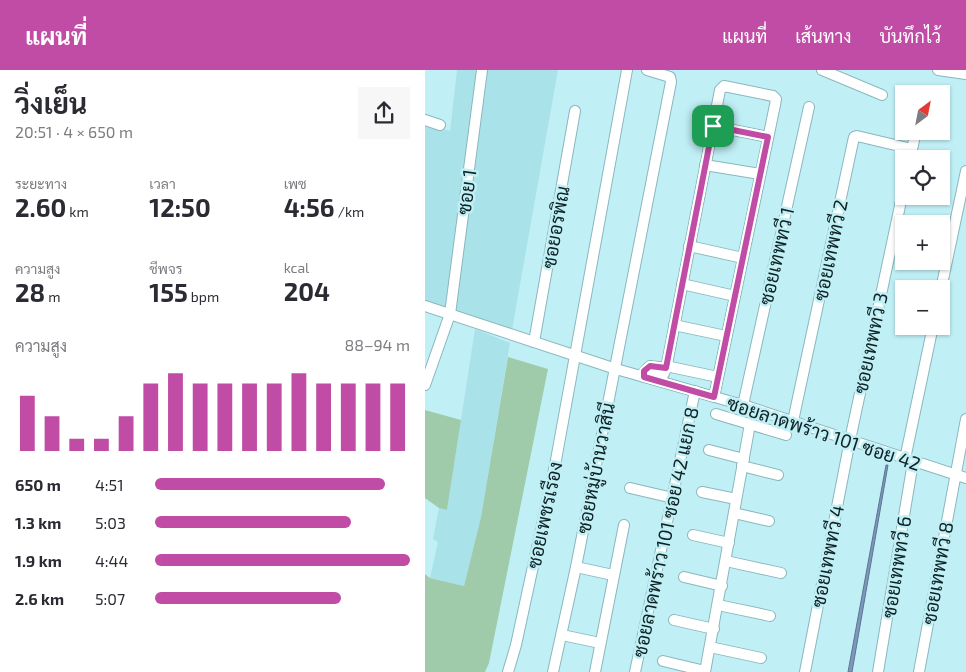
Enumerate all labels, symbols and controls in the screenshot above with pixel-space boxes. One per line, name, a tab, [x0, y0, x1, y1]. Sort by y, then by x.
text: แผนที่	[25, 21, 87, 50]
text: แผนที่	[722, 25, 767, 47]
text: เส้นทาง	[795, 25, 851, 47]
text: บันทึกไว้	[879, 25, 941, 47]
north arrow	[895, 85, 950, 140]
map controls	[895, 85, 950, 335]
text: วิ่งเย็น	[15, 86, 87, 120]
button: share	[358, 87, 410, 139]
pin	[692, 105, 734, 147]
icon: arrive	[699, 112, 727, 140]
text: 20:51 · 4 × 650 m	[15, 122, 133, 141]
button: locate	[895, 150, 950, 205]
street label: ซอย 1	[451, 168, 481, 216]
text: ระยะทาง	[15, 175, 67, 192]
text: เวลา	[149, 175, 176, 192]
text: เพซ	[284, 175, 307, 192]
street label: ซอยอรพิณ	[536, 184, 574, 270]
text: 2.60	[15, 192, 66, 222]
text: 12:50	[149, 192, 211, 222]
text: 4:56	[284, 192, 335, 222]
street label: ซอยเทพทวี 2	[808, 197, 852, 303]
text: km	[66, 203, 89, 220]
text: /km	[335, 203, 364, 220]
street label: ซอยเทพทวี 1	[754, 205, 798, 307]
button: +	[895, 215, 950, 270]
text: kcal	[284, 259, 309, 276]
text: ความสูง	[15, 260, 60, 277]
text: ชีพจร	[149, 260, 182, 277]
text: 204	[284, 276, 330, 306]
text: 28	[15, 277, 45, 307]
text: 155	[149, 277, 188, 307]
button: −	[895, 280, 950, 335]
text: m	[45, 288, 61, 305]
text: bpm	[188, 288, 219, 305]
street label: ซอยเทพทวี 3	[848, 290, 892, 396]
text: 88–94 m	[345, 335, 410, 354]
text: ความสูง	[15, 336, 67, 355]
street label: ซอยลาดพร้าว 101 ซอย 42	[724, 391, 924, 475]
street label: ซอยหมู่บ้านวาสินี	[571, 400, 622, 536]
street label: ซอยลาดพร้าว 101 ซอย 42 แยก 8	[627, 405, 703, 659]
street label: ซอยเพชรเรือง	[521, 459, 567, 571]
text: 650 m	[15, 475, 61, 494]
text: 4:51	[95, 475, 124, 494]
street label: ซอยเทพทวี 4	[806, 503, 848, 609]
text: 1.3 km	[15, 513, 61, 532]
text: 5:03	[95, 513, 126, 532]
street label: ซอยเทพทวี 6	[877, 514, 915, 620]
street label: ซอยเทพทวี 8	[917, 520, 957, 626]
text: 1.9 km	[15, 551, 62, 570]
text: 4:44	[95, 551, 128, 570]
text: 2.6 km	[15, 589, 64, 608]
text: 5:07	[95, 589, 125, 608]

